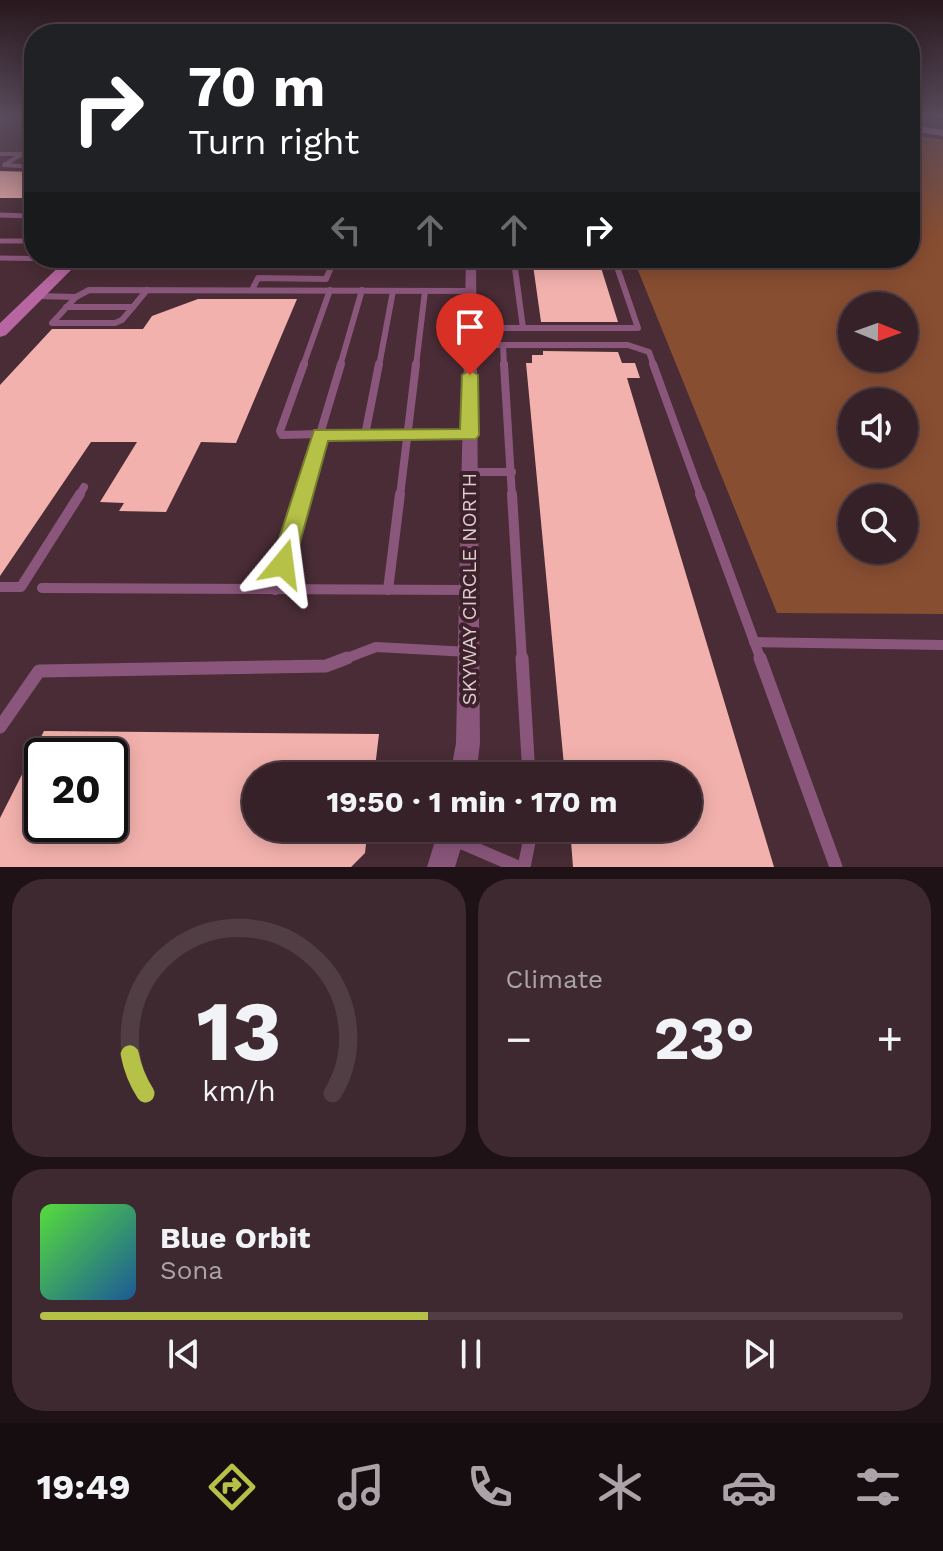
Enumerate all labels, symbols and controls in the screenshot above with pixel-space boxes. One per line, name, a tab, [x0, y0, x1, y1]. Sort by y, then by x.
text: 70 m	[188, 54, 325, 120]
icon: right	[56, 56, 160, 160]
text: Turn right	[188, 121, 359, 163]
icon: left	[324, 208, 368, 252]
icon: ahead	[408, 208, 452, 252]
icon: ahead	[492, 208, 536, 252]
icon: right	[576, 208, 620, 252]
north arrow	[838, 292, 918, 372]
map controls	[838, 292, 918, 564]
pin	[436, 293, 504, 375]
icon: arrive	[448, 305, 492, 349]
button: sound	[838, 388, 918, 468]
street label: SKYWAY CIRCLE NORTH	[457, 473, 481, 705]
button: search	[838, 484, 918, 564]
position arrow	[241, 522, 325, 606]
speed limit sign: 20	[24, 738, 128, 842]
text: 19:50 · 1 min · 170 m	[326, 784, 618, 819]
text: Climate	[506, 964, 603, 994]
text: 13	[196, 983, 281, 1080]
text: 23°	[654, 1003, 755, 1074]
text: −	[506, 1013, 532, 1065]
text: +	[876, 1013, 903, 1065]
text: km/h	[202, 1074, 276, 1108]
text: Blue Orbit	[160, 1220, 310, 1255]
text: Sona	[160, 1255, 223, 1285]
icon: previous	[162, 1332, 206, 1376]
icon: pause	[449, 1332, 493, 1376]
icon: next	[737, 1332, 781, 1376]
icon: directions	[204, 1459, 260, 1515]
icon: music	[333, 1459, 389, 1515]
icon: phone	[462, 1459, 518, 1515]
icon: climate	[592, 1459, 648, 1515]
icon: car	[721, 1459, 777, 1515]
icon: filters	[850, 1459, 906, 1515]
text: 19:49	[37, 1466, 131, 1508]

